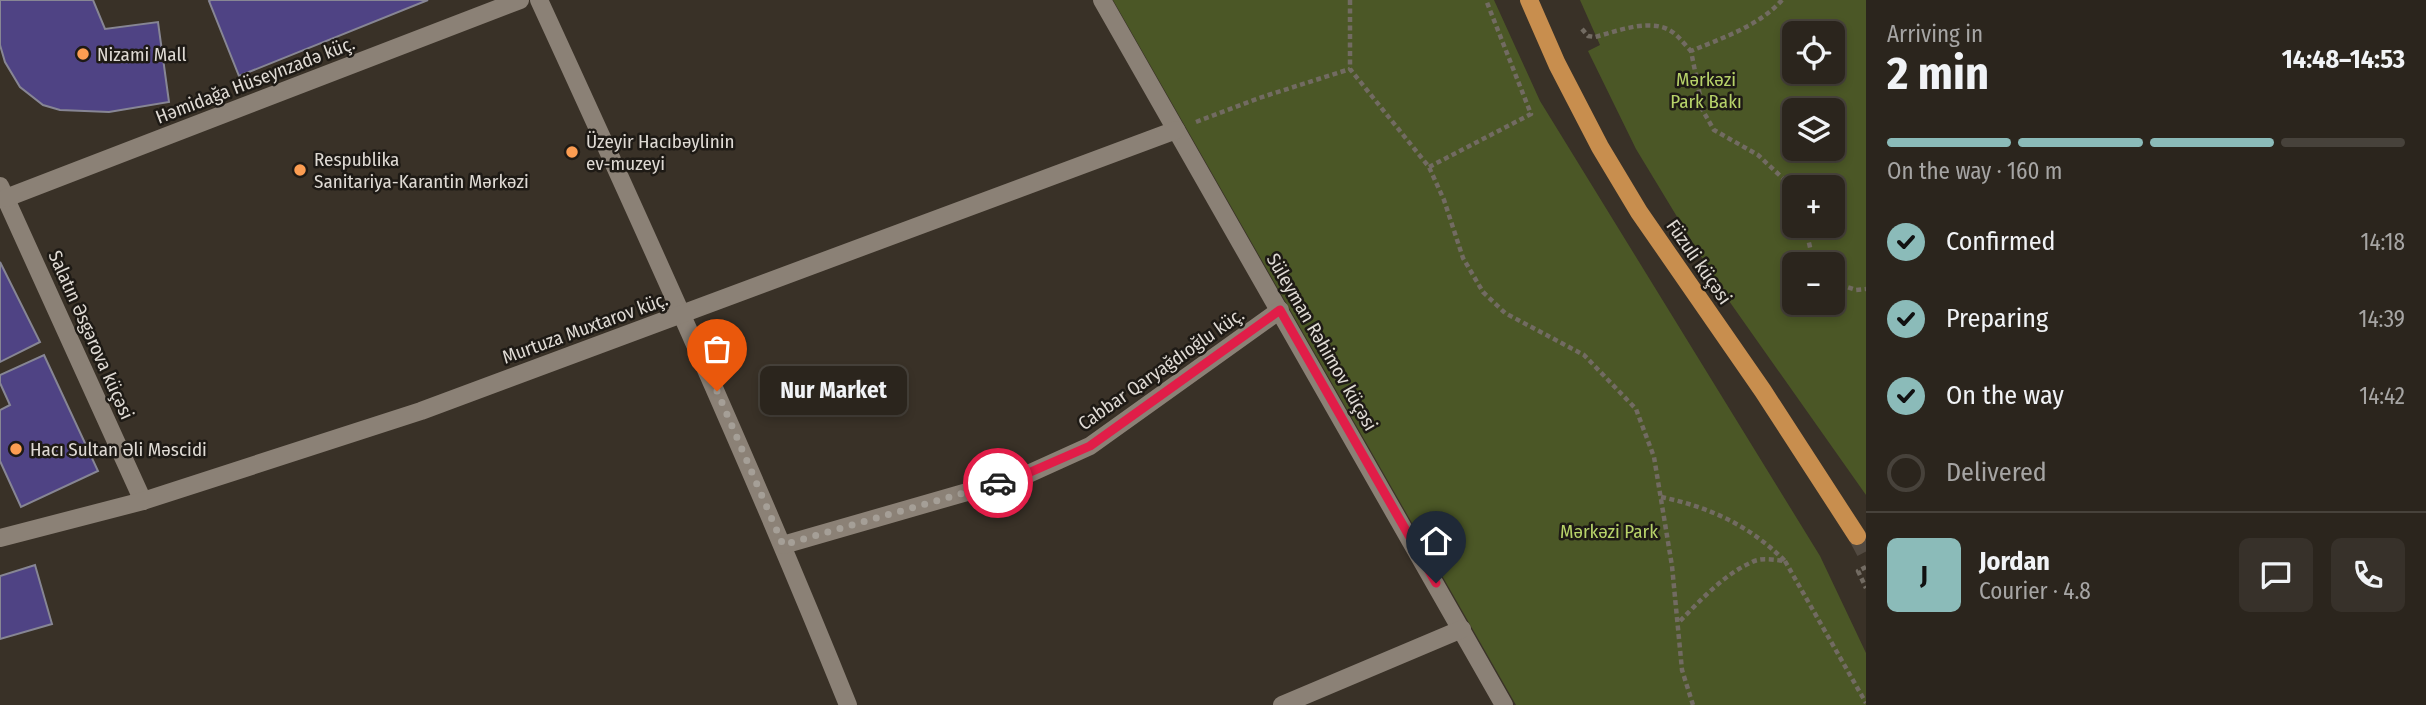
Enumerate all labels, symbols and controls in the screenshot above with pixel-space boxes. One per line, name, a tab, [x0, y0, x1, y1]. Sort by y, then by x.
text: Arriving in	[1887, 20, 1983, 48]
map controls	[1782, 21, 1845, 315]
button: locate	[1782, 21, 1845, 84]
street label: Həmidağa Hüseynzadə küç.	[152, 31, 358, 129]
place label: Nizami Mall	[97, 43, 186, 66]
text: 14:48–14:53	[2282, 44, 2405, 75]
marker: Nizami Mall	[75, 46, 91, 62]
text: 2 min	[1887, 46, 1989, 101]
park label: Mərkəzi Park Bakı	[1670, 68, 1742, 113]
button: layers	[1782, 98, 1845, 161]
place label: Üzeyir Hacıbəylinin ev-muzeyi	[586, 130, 734, 175]
marker: Üzeyir Hacıbəylinin ev-muzeyi	[564, 144, 580, 160]
place label: Respublika Sanitariya-Karantin Mərkəzi	[314, 148, 529, 193]
text: On the way · 160 m	[1887, 157, 2062, 185]
marker: Respublika Sanitariya-Karantin Mərkəzi	[292, 162, 308, 178]
button: +	[1782, 175, 1845, 238]
street label: Füzuli küçəsi	[1661, 215, 1737, 309]
icon: check	[1887, 223, 1925, 261]
text: Confirmed	[1946, 226, 2056, 257]
text: 14:18	[2360, 228, 2405, 256]
street label: Salatın Əsgərova küçəsi	[43, 247, 139, 423]
street label: Süleyman Rəhimov küçəsi	[1262, 249, 1382, 435]
button: −	[1782, 252, 1845, 315]
street label: Murtuza Muxtarov küç.	[499, 287, 671, 369]
icon: check	[1887, 300, 1925, 338]
street label: Cabbar Qaryağdıoğlu küç.	[1074, 303, 1248, 435]
text: Preparing	[1946, 303, 2048, 334]
text: 14:39	[2359, 305, 2405, 333]
pin	[687, 319, 747, 391]
icon: bag	[698, 330, 736, 368]
callout: Nur Market	[759, 366, 906, 416]
text: Nur Market	[780, 376, 887, 404]
icon: check	[1887, 377, 1925, 415]
text: On the way	[1946, 380, 2064, 411]
text: 14:42	[2359, 382, 2405, 410]
place label: Hacı Sultan Əli Məscidi	[30, 438, 207, 461]
marker: Hacı Sultan Əli Məscidi	[8, 441, 24, 457]
courier	[963, 448, 1033, 518]
text: Delivered	[1946, 457, 2047, 488]
icon: car	[979, 464, 1017, 502]
pin	[1406, 511, 1466, 583]
park label: Mərkəzi Park	[1560, 520, 1658, 543]
icon: home	[1417, 522, 1455, 560]
button: chat	[2239, 538, 2313, 612]
button: phone	[2331, 538, 2405, 612]
text: Jordan	[1979, 546, 2050, 577]
text: J	[1920, 560, 1928, 591]
text: Courier · 4.8	[1979, 577, 2091, 605]

